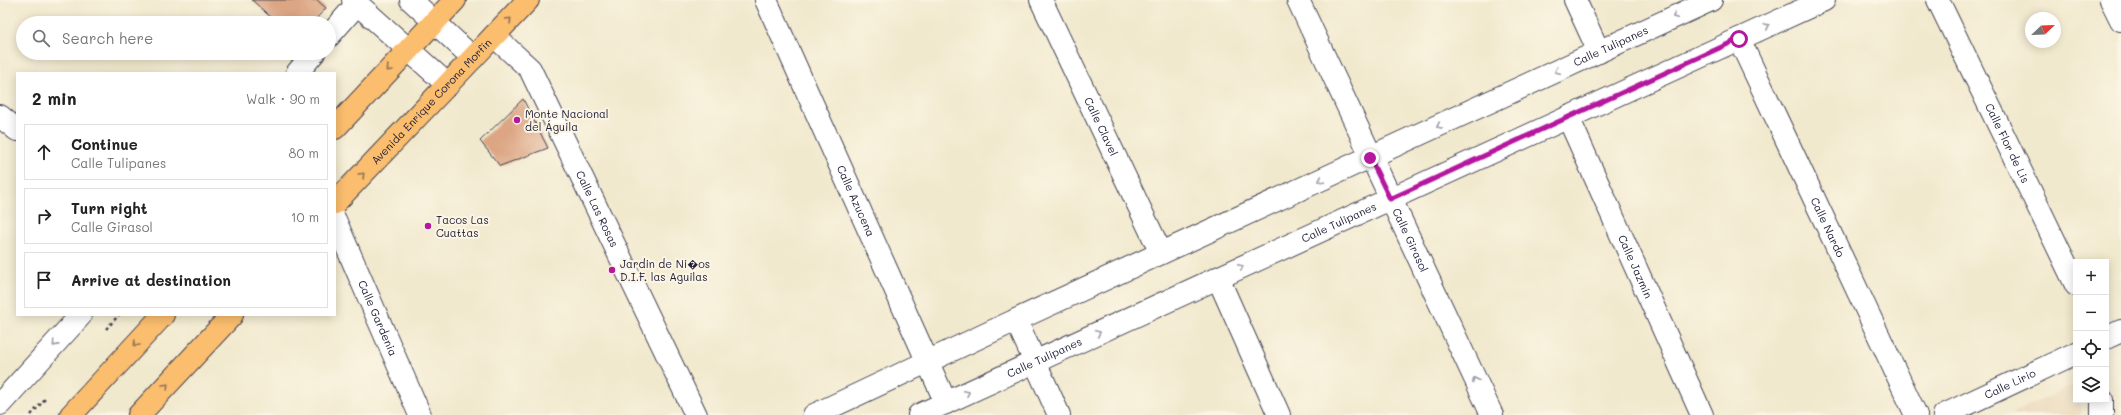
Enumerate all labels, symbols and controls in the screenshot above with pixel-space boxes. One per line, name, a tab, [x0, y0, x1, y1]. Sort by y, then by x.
one-way arrow	[1672, 11, 1680, 19]
north arrow	[2025, 12, 2061, 48]
search box	[16, 16, 336, 60]
one-way arrow	[504, 17, 512, 25]
street label: Calle Tulipanes	[1571, 22, 1650, 69]
one-way arrow	[1763, 23, 1770, 31]
icon: search	[30, 27, 52, 49]
text: Search here	[62, 28, 153, 48]
route start	[1730, 30, 1748, 48]
street label: Avenida Enrique Corona Morfín	[368, 35, 495, 167]
one-way arrow	[386, 64, 394, 72]
one-way arrow	[1554, 66, 1562, 74]
text: 2 min	[32, 87, 77, 109]
text: Walk · 90 m	[246, 90, 320, 107]
street label: Calle Clavel	[1081, 94, 1122, 158]
street label: Calle Flor de Lis	[1982, 100, 2033, 185]
place label: Monte Nacional del Águila	[525, 106, 609, 134]
marker: Monte Nacional del Águila	[512, 115, 522, 125]
one-way arrow	[1436, 121, 1444, 129]
text: Continue	[71, 134, 138, 154]
icon: ahead	[33, 141, 55, 163]
text: 80 m	[289, 144, 319, 161]
route end	[1361, 149, 1379, 167]
text: Calle Tulipanes	[71, 154, 166, 171]
street label: Calle Azucena	[834, 163, 879, 239]
street label: Calle Las Rosas	[573, 168, 622, 249]
one-way arrow	[357, 172, 365, 180]
one-way arrow	[1318, 175, 1326, 183]
street label: Calle Nardo	[1807, 195, 1849, 260]
text: Turn right	[71, 198, 148, 218]
street label: Calle Tulipanes	[1299, 198, 1379, 246]
icon: right	[33, 205, 55, 227]
street label: Calle Girasol	[1389, 205, 1432, 274]
text: 10 m	[291, 208, 319, 225]
place label: Tacos Las Cuattas	[436, 212, 489, 240]
text: Calle Girasol	[71, 218, 153, 235]
marker: Tacos Las Cuattas	[423, 221, 433, 231]
street label: Calle Jazmín	[1615, 232, 1656, 300]
place label: Jardin de Ni�os D.I.F. las Aguilas	[620, 256, 710, 284]
map controls	[2073, 259, 2109, 403]
button: +	[2073, 259, 2109, 295]
one-way arrow	[1237, 264, 1245, 272]
marker: Jardin de Ni�os D.I.F. las Aguilas	[607, 265, 617, 275]
icon: arrive	[33, 269, 55, 291]
text: Arrive at destination	[71, 270, 231, 290]
street label: Calle Gardenia	[355, 278, 401, 358]
button: −	[2073, 295, 2109, 331]
one-way arrow	[1093, 330, 1101, 338]
button: locate	[2073, 331, 2109, 367]
street label: Calle Tulipanes	[1004, 333, 1084, 381]
one-way arrow	[52, 339, 59, 347]
one-way arrow	[134, 339, 141, 347]
street label: Calle Lirio	[1982, 365, 2038, 402]
button: layers	[2073, 367, 2109, 403]
one-way arrow	[1472, 376, 1480, 384]
one-way arrow	[161, 383, 169, 391]
one-way arrow	[963, 390, 970, 398]

